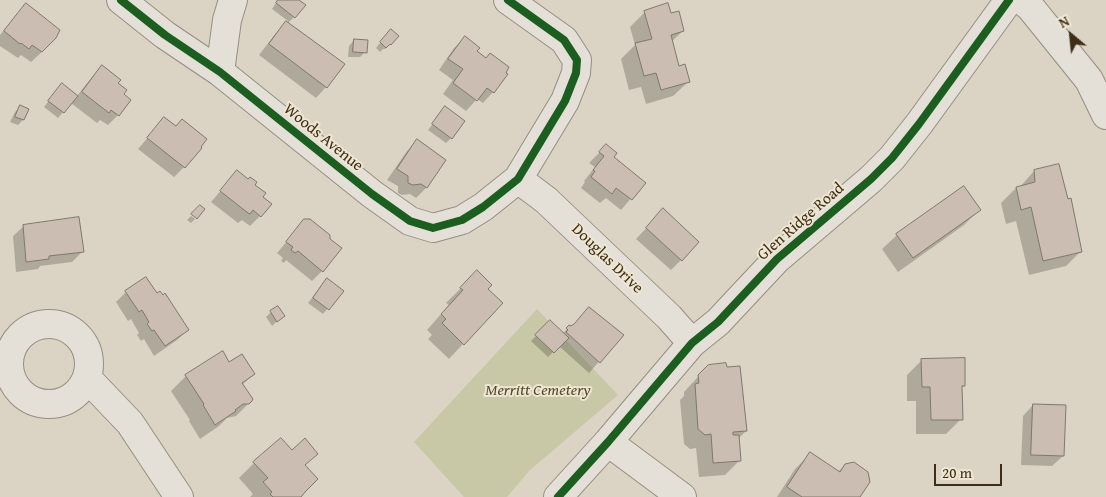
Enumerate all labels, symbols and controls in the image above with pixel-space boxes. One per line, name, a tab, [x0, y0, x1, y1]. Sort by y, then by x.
north arrow	[1046, 10, 1096, 60]
text: N	[1055, 11, 1073, 33]
street label: Woods Avenue	[279, 100, 367, 176]
street label: Glen Ridge Road	[754, 179, 848, 265]
street label: Douglas Drive	[567, 220, 647, 298]
park label: Merritt Cemetery	[485, 381, 591, 401]
scale bar	[936, 454, 1004, 486]
text: 20 m	[942, 462, 972, 483]

